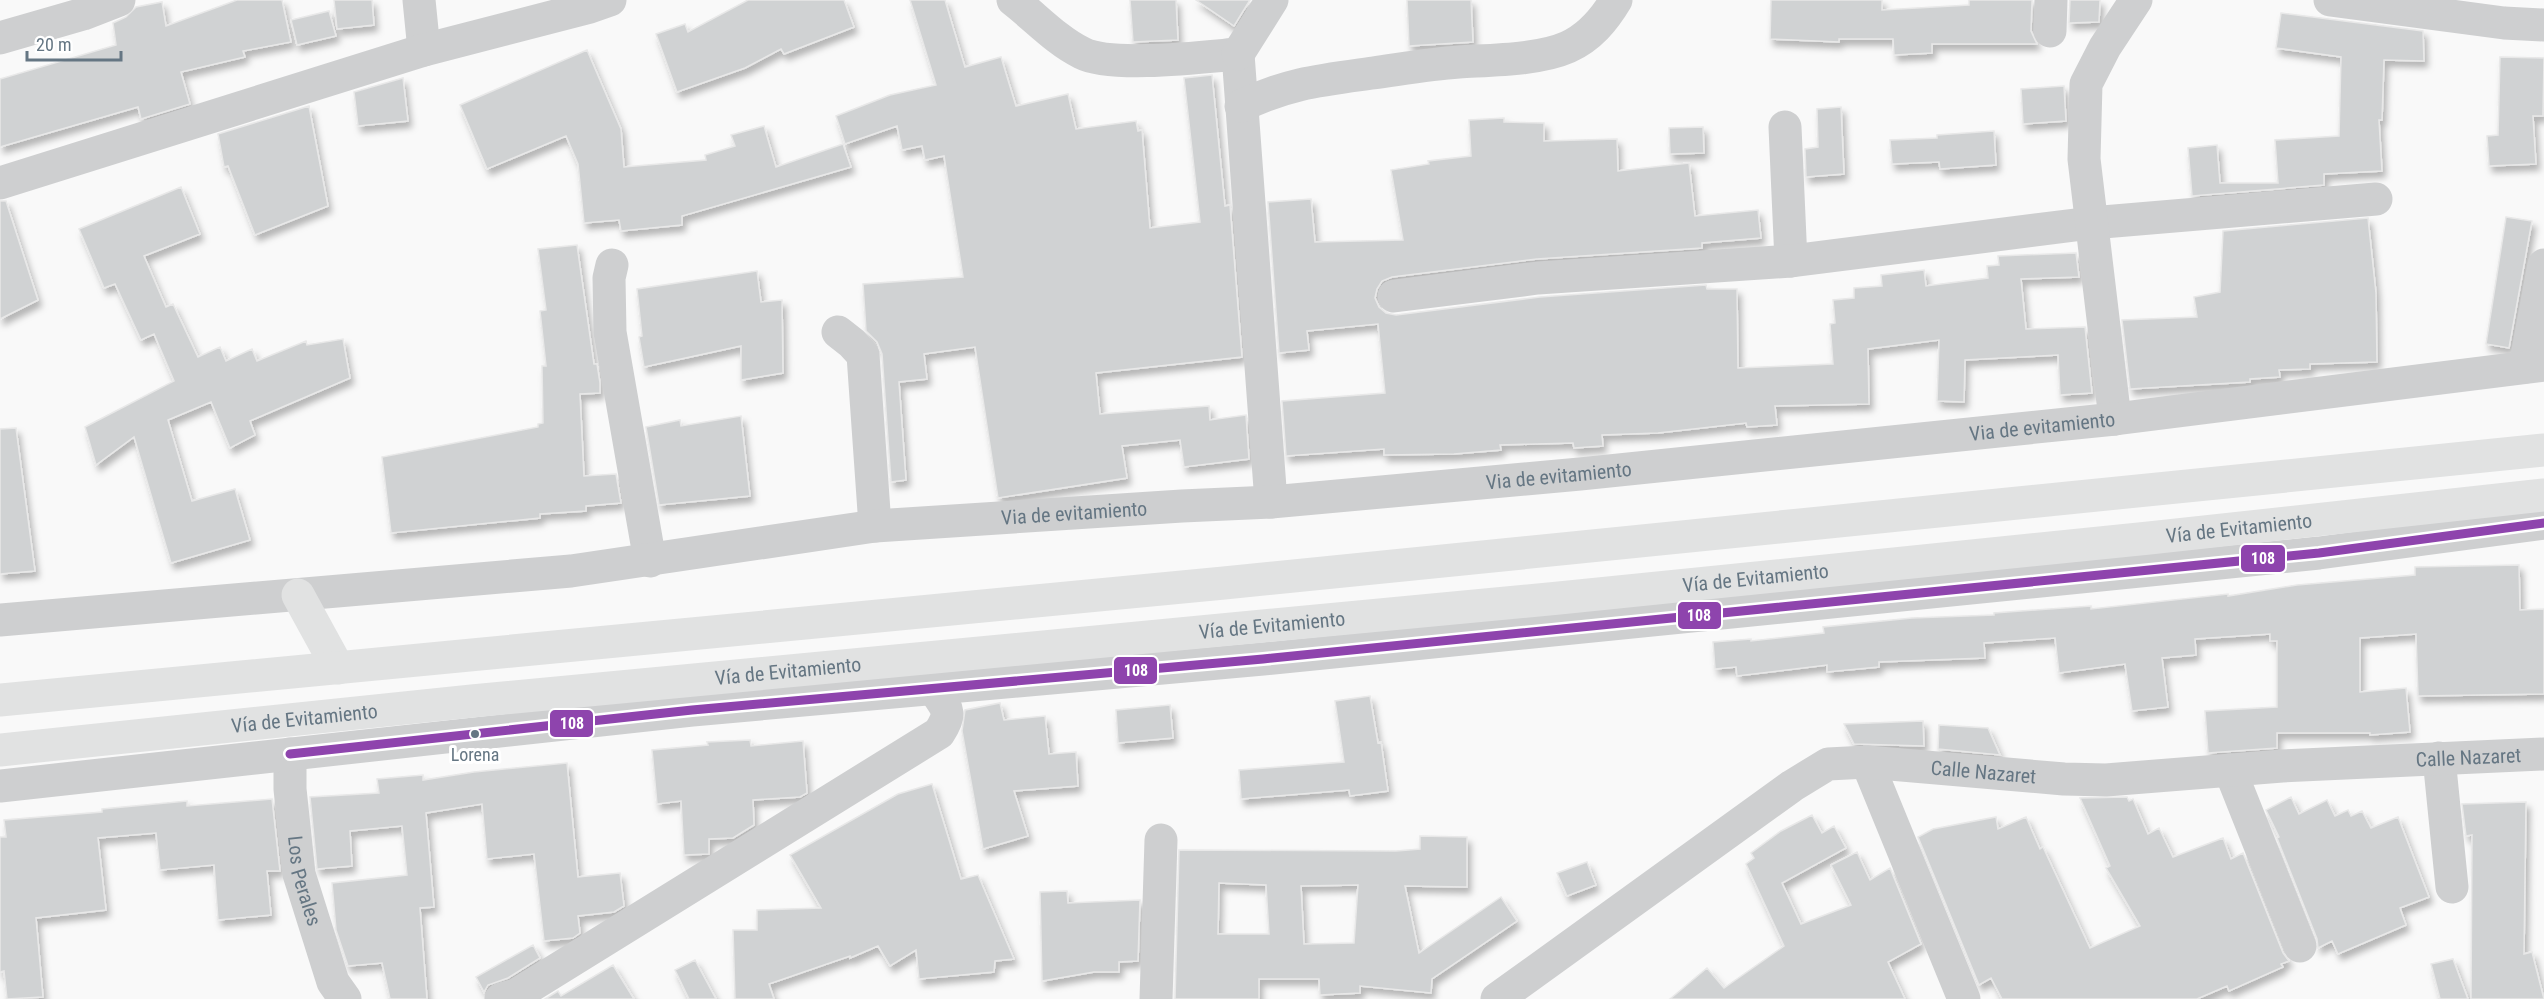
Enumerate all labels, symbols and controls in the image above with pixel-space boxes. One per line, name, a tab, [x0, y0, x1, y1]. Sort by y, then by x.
scale bar	[27, 24, 122, 62]
text: 20 m	[36, 34, 71, 55]
street label: Via de evitamiento	[1968, 407, 2116, 446]
street label: Via de evitamiento	[1485, 457, 1633, 494]
street label: Via de evitamiento	[1000, 496, 1148, 530]
street label: Vía de Evitamiento	[2165, 508, 2313, 548]
line badge: 108	[2240, 544, 2286, 573]
text: 108	[2251, 549, 2275, 568]
street label: Vía de Evitamiento	[1681, 559, 1830, 597]
line badge: 108	[1677, 601, 1722, 630]
street label: Vía de Evitamiento	[1198, 606, 1346, 644]
text: 108	[1687, 606, 1711, 625]
street label: Vía de Evitamiento	[714, 652, 862, 690]
line badge: 108	[1113, 656, 1158, 685]
text: 108	[1124, 661, 1148, 680]
street label: Vía de Evitamiento	[230, 699, 379, 738]
line badge: 108	[549, 709, 594, 738]
text: 108	[560, 714, 584, 733]
marker: Lorena	[469, 728, 481, 740]
street label: Calle Nazaret	[2415, 743, 2522, 772]
place label: Lorena	[451, 744, 499, 765]
street label: Calle Nazaret	[1930, 756, 2037, 789]
street label: Los Perales	[283, 834, 327, 929]

